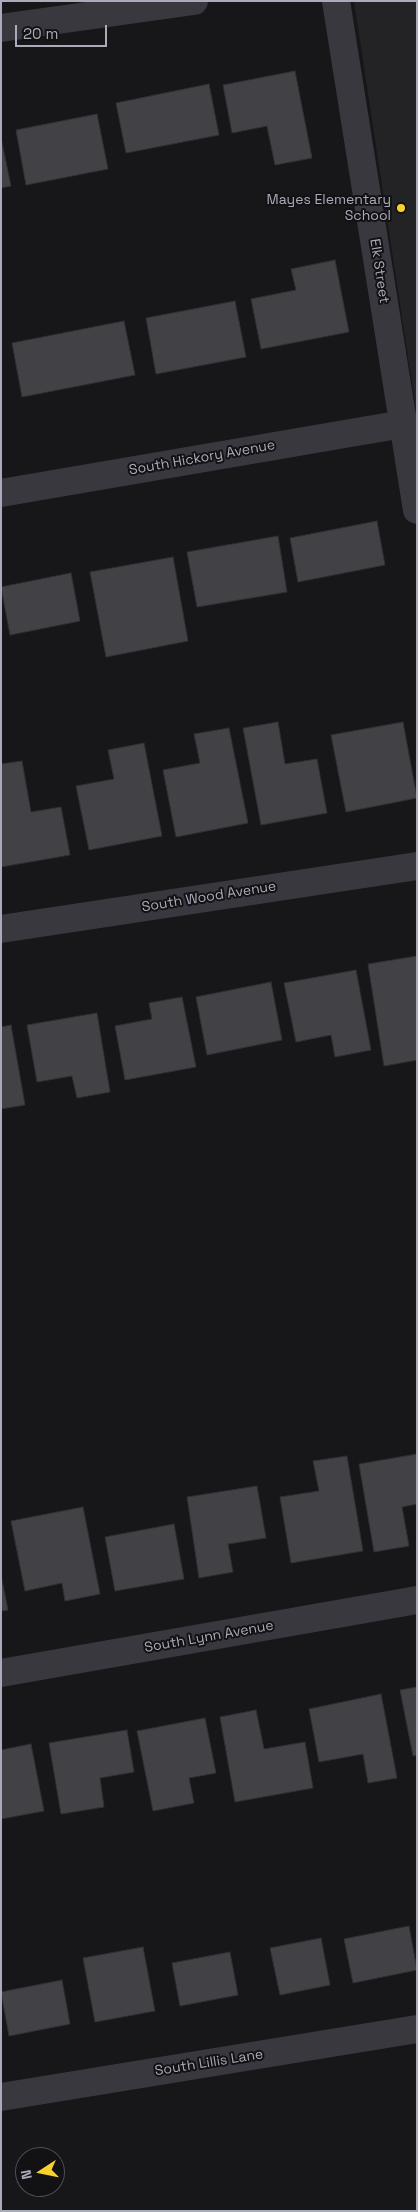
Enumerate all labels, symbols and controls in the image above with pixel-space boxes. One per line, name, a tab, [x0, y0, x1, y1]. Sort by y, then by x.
scale bar	[18, 15, 110, 47]
text: 20 m	[23, 24, 58, 43]
place label: Mayes Elementary School	[267, 192, 391, 224]
marker: Mayes Elementary School	[395, 202, 407, 214]
street label: Elk Street	[366, 237, 392, 305]
street label: South Hickory Avenue	[128, 437, 276, 479]
street label: South Wood Avenue	[141, 878, 277, 916]
street label: South Lynn Avenue	[143, 1617, 275, 1657]
street label: South Lillis Lane	[154, 2046, 264, 2080]
north arrow	[15, 2147, 65, 2197]
text: N	[17, 2168, 36, 2181]

